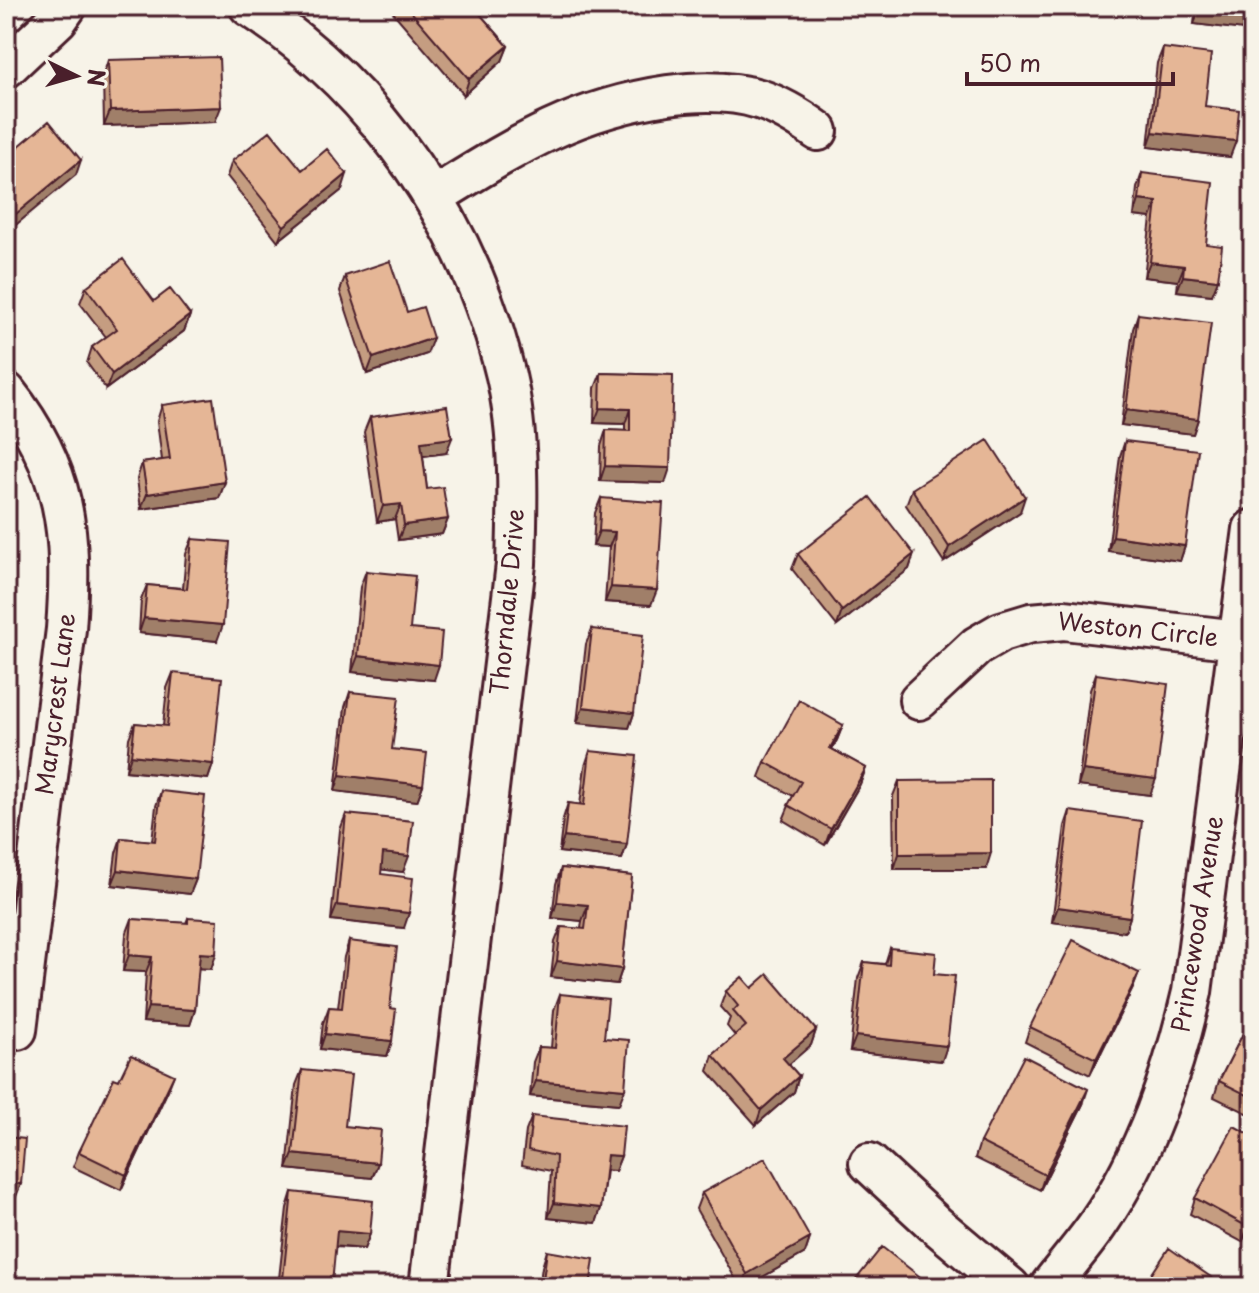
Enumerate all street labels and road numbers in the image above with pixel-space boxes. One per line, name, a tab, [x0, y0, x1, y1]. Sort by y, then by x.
street label: Thorndale Drive	[480, 507, 532, 697]
street label: Weston Circle	[1056, 602, 1220, 654]
street label: Marycrest Lane	[25, 611, 83, 797]
street label: Princewood Avenue	[1161, 813, 1231, 1034]

